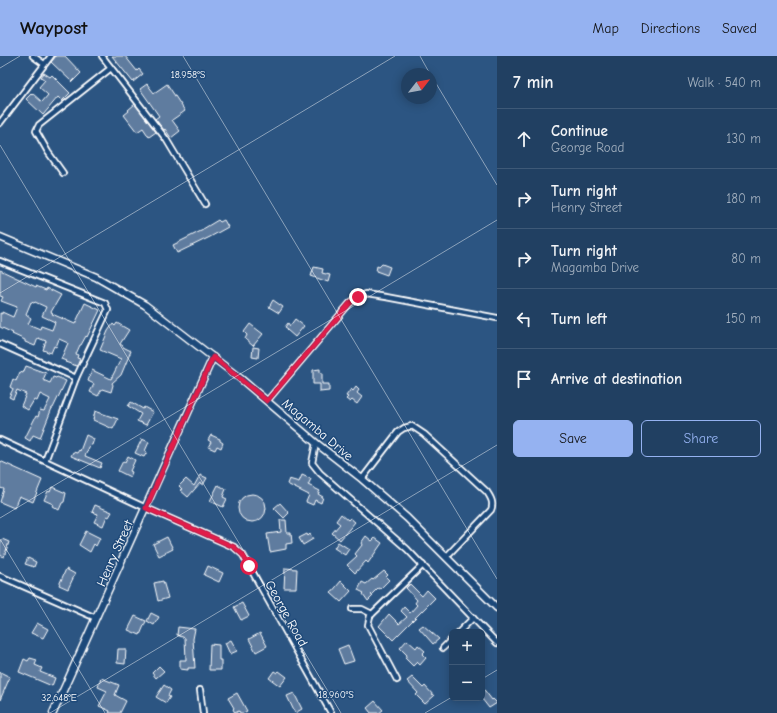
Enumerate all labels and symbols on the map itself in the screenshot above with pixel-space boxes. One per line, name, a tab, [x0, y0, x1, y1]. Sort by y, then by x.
north arrow	[401, 68, 437, 104]
text: 18.958°S	[171, 69, 206, 81]
route end	[349, 288, 367, 306]
street label: Magamba Drive	[279, 395, 357, 464]
street label: Henry Street	[93, 517, 136, 589]
route start	[240, 557, 258, 575]
street label: George Road	[262, 578, 311, 649]
text: 18.960°S	[318, 689, 354, 701]
text: 32.648°E	[41, 692, 77, 704]

